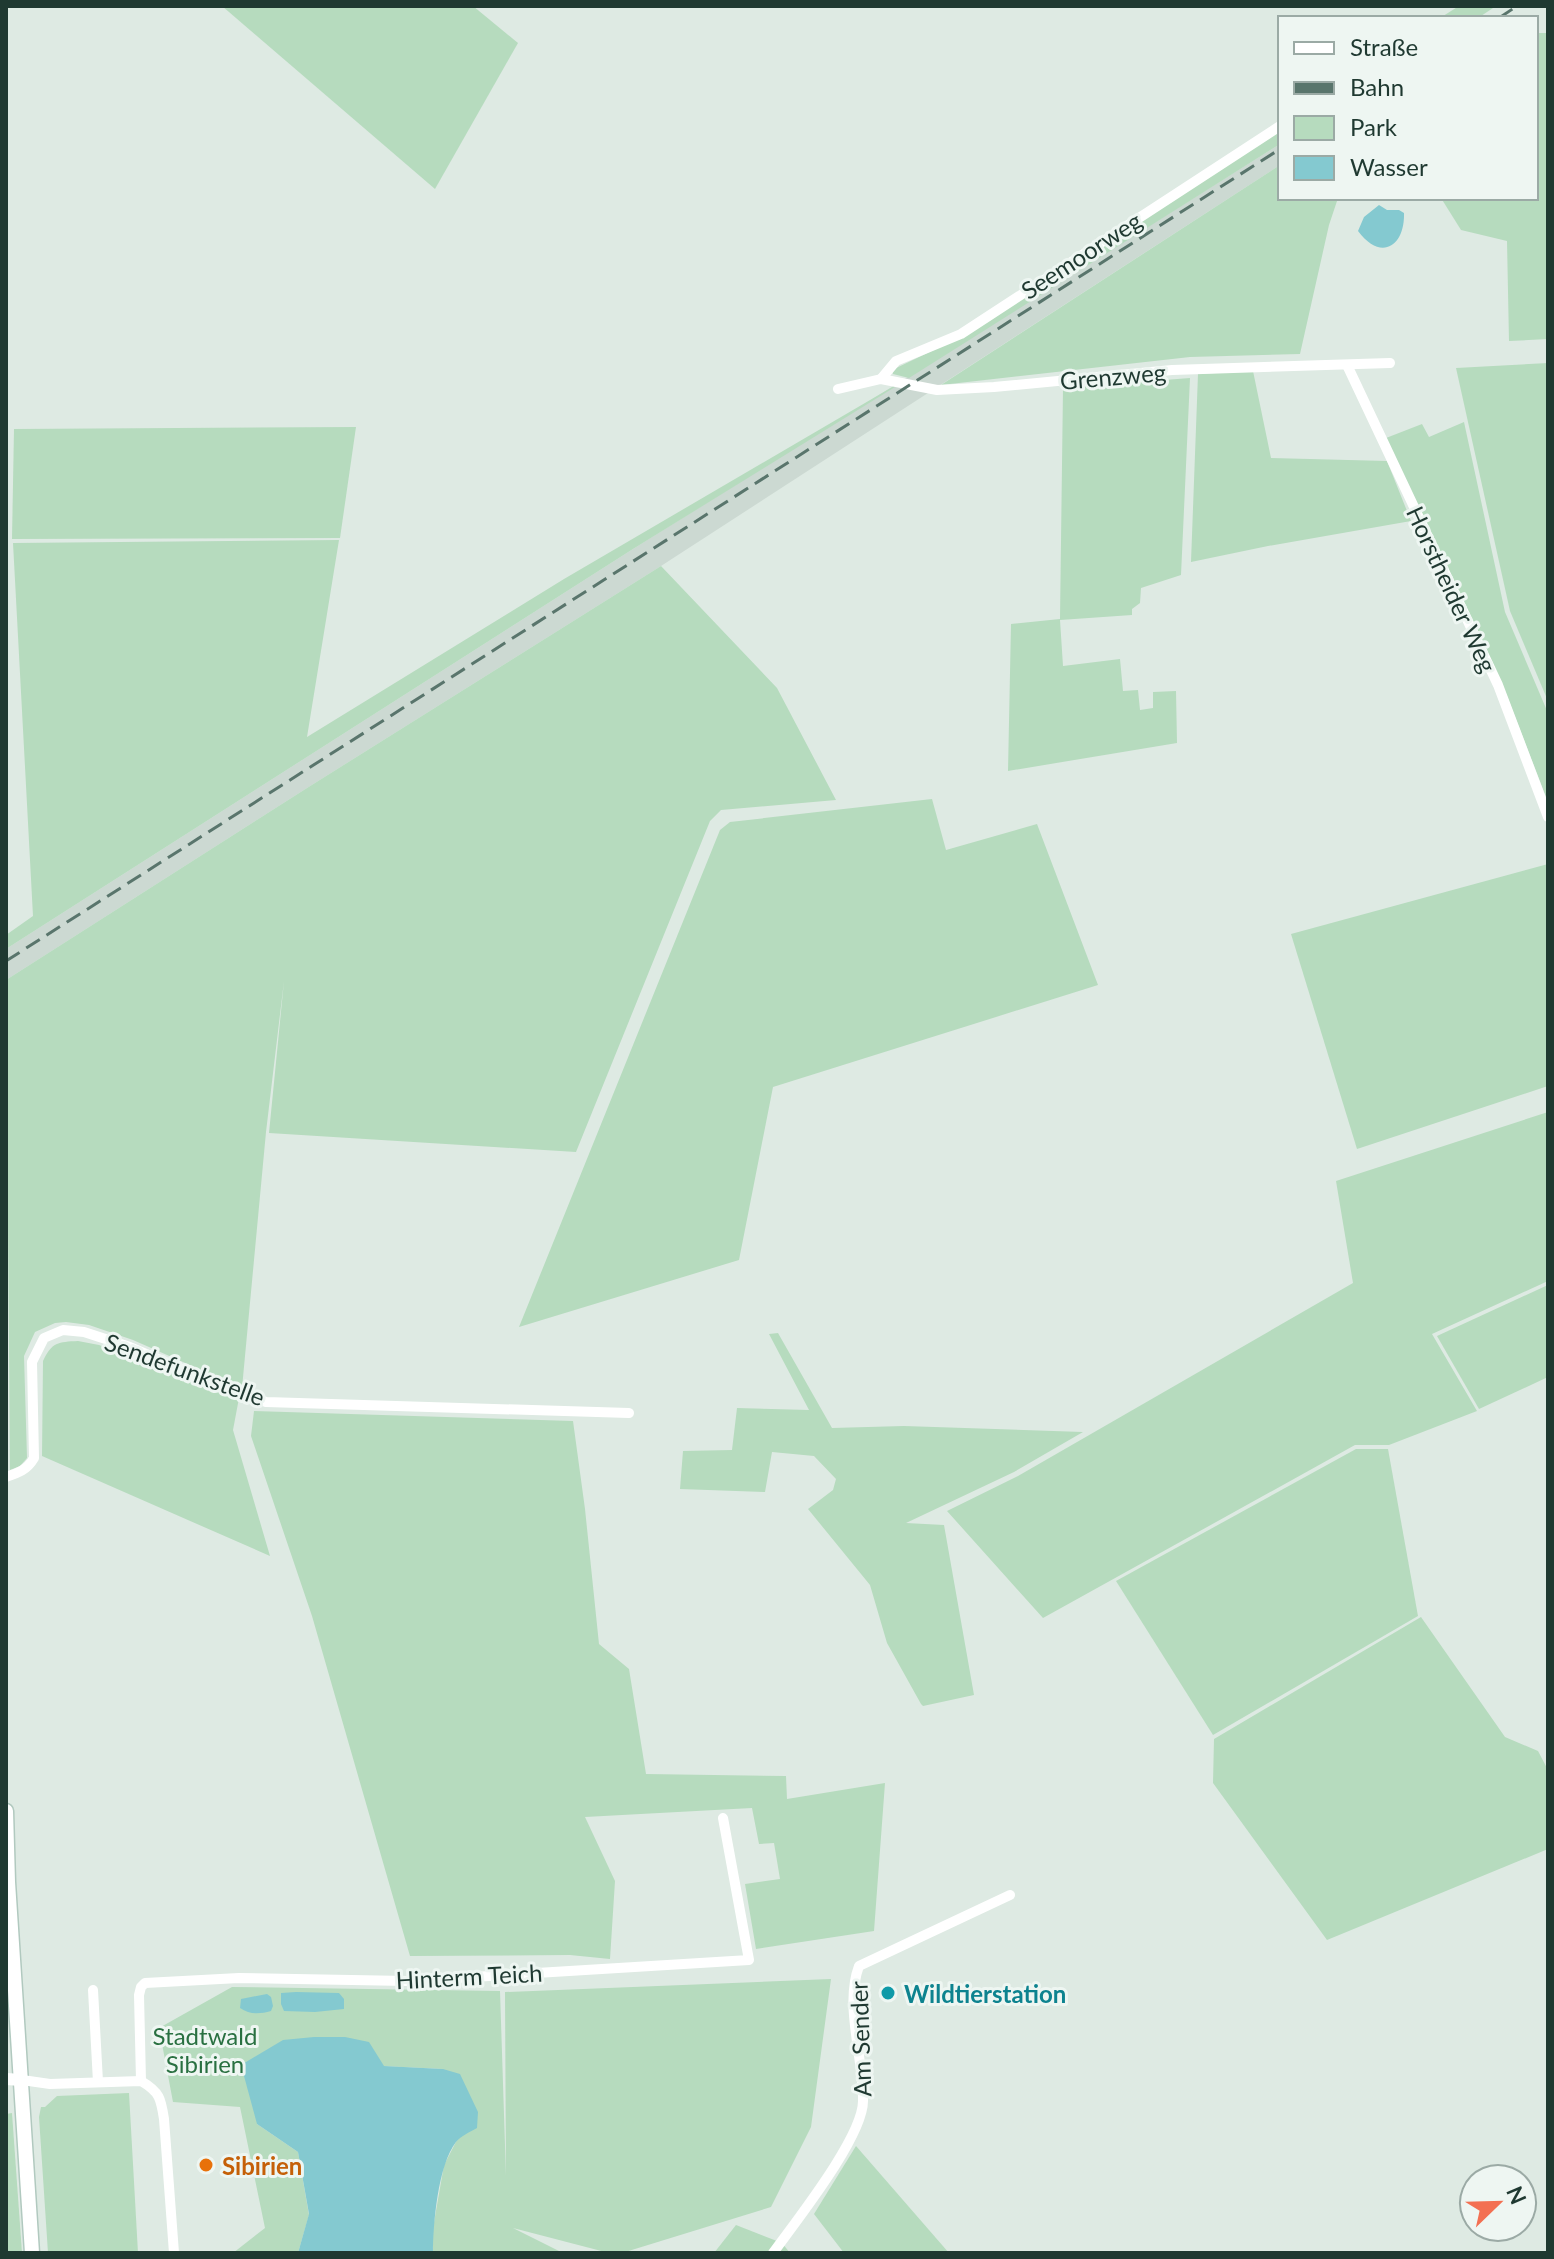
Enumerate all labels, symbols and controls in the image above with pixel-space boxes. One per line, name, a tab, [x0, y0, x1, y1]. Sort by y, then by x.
legend	[1278, 16, 1538, 200]
text: Straße	[1350, 32, 1418, 61]
text: Bahn	[1350, 72, 1404, 101]
text: Park	[1350, 112, 1398, 141]
text: Wasser	[1350, 152, 1428, 181]
street label: Seemoorweg	[1015, 205, 1147, 305]
street label: Grenzweg	[1059, 357, 1167, 395]
street label: Horstheider Weg	[1401, 501, 1503, 677]
street label: Sendefunkstelle	[101, 1327, 269, 1411]
street label: Hinterm Teich	[395, 1958, 543, 1994]
place label: Wildtierstation	[904, 1979, 1066, 2008]
street label: Am Sender	[843, 1980, 877, 2097]
marker: Wildtierstation	[879, 1984, 897, 2002]
park label: Stadtwald Sibirien	[153, 2021, 257, 2078]
place label: Sibirien	[222, 2151, 302, 2180]
marker: Sibirien	[197, 2156, 215, 2174]
north arrow	[1458, 2163, 1538, 2243]
text: N	[1501, 2182, 1533, 2208]

